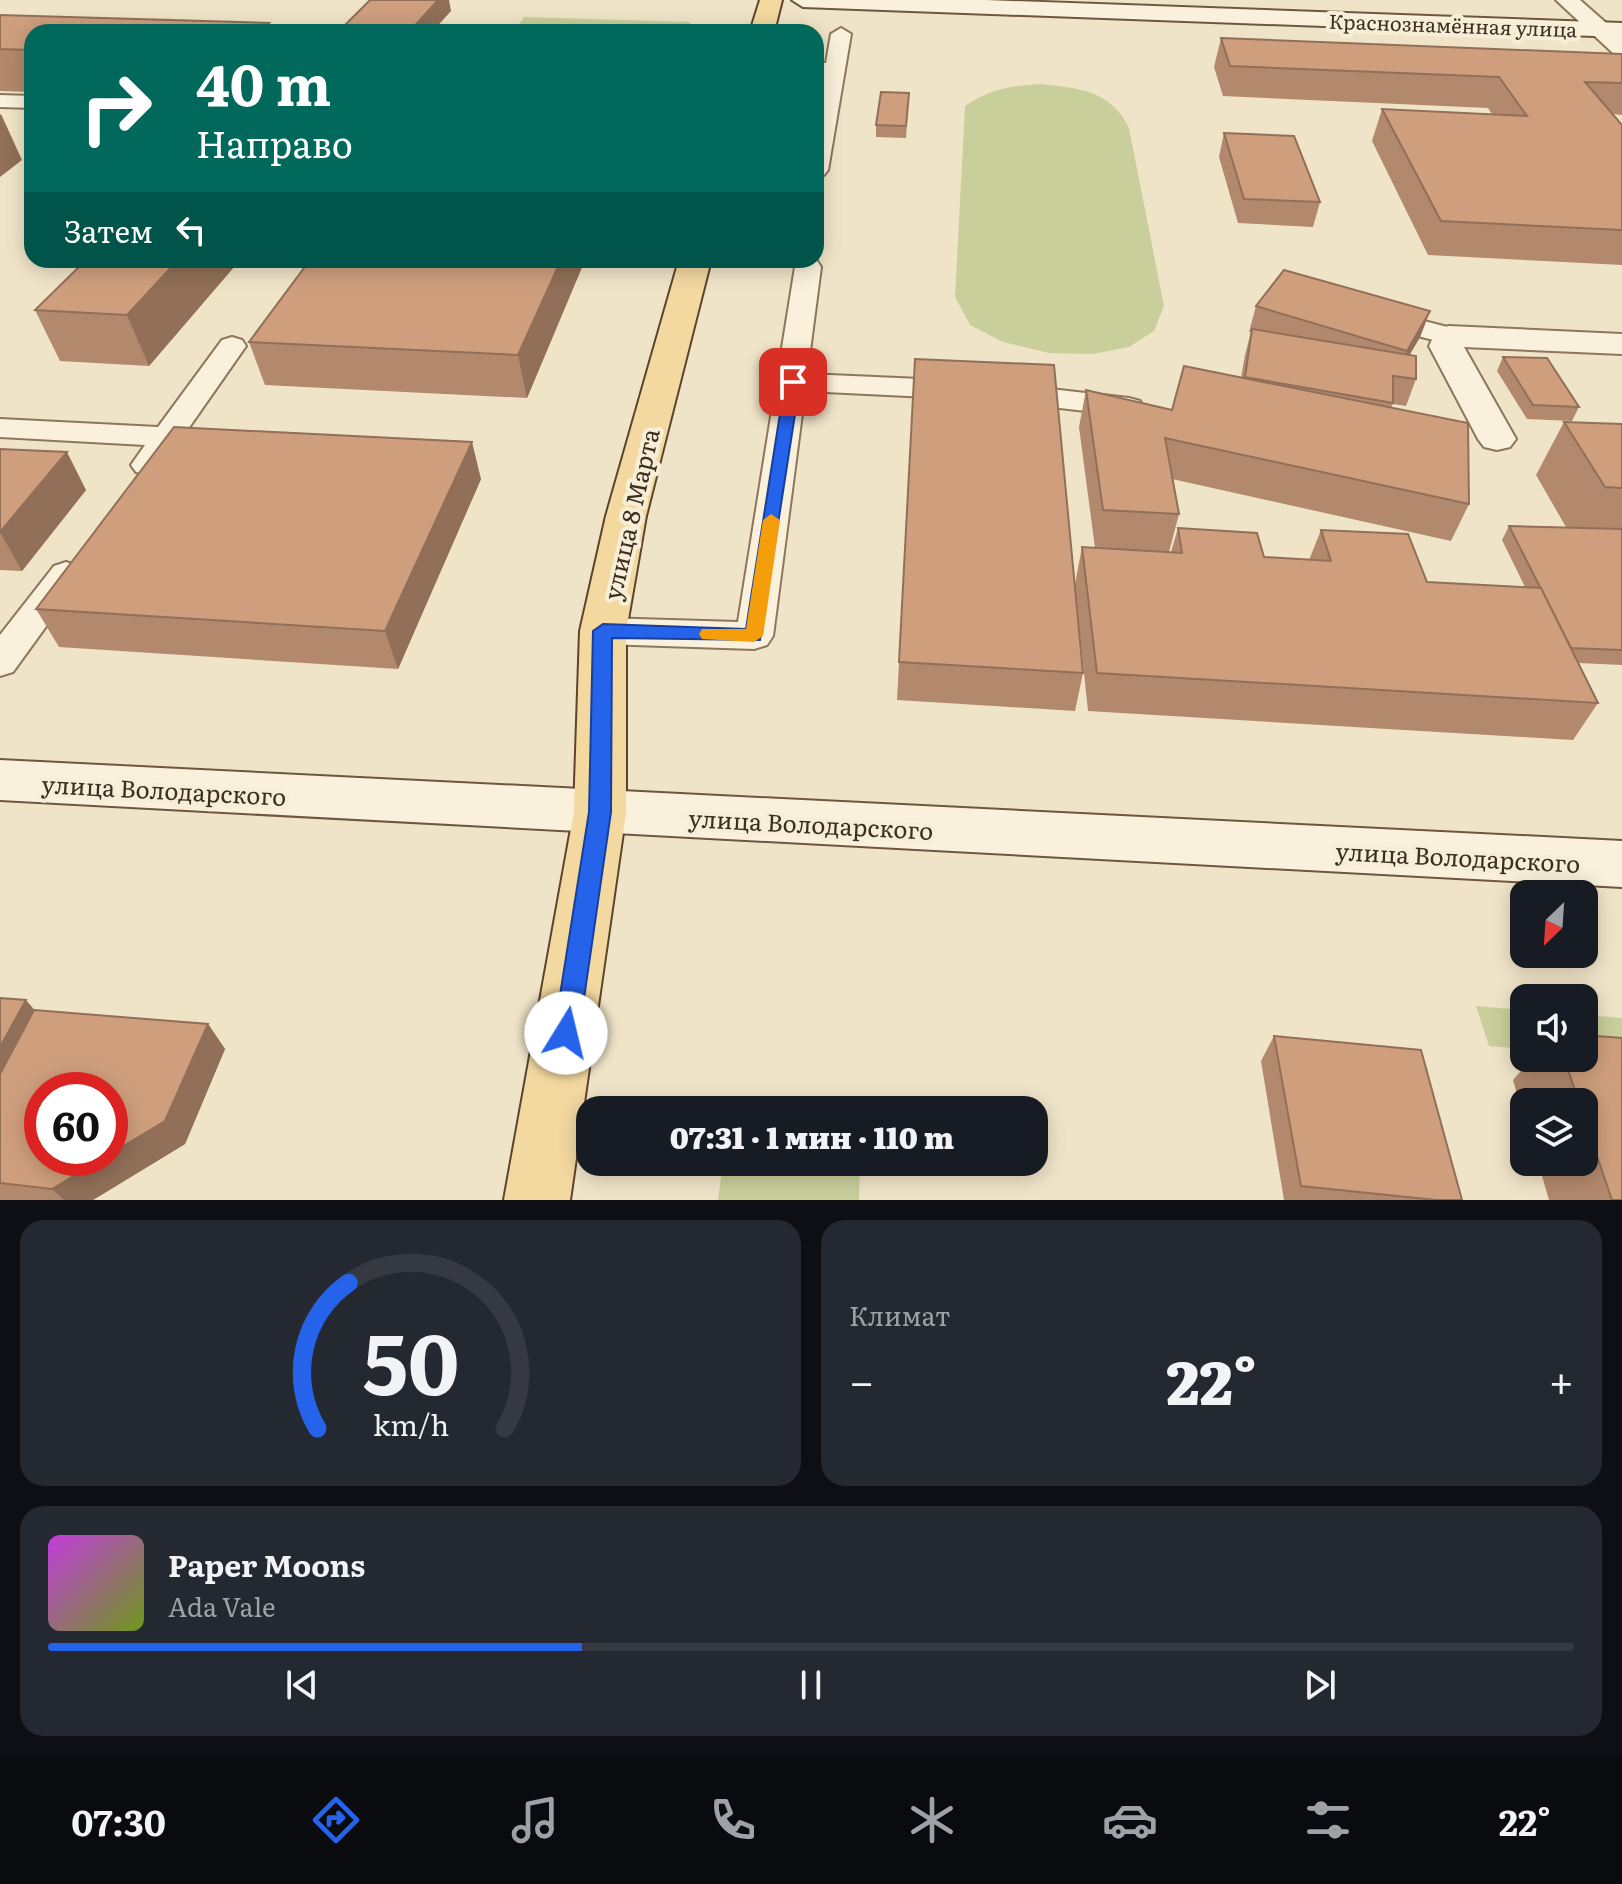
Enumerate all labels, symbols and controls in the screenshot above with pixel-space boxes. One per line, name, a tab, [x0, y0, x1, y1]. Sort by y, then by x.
street label: Краснознамённая улица	[1328, 5, 1578, 43]
text: 40 m	[196, 40, 331, 123]
icon: right	[64, 56, 168, 160]
text: Направо	[196, 116, 353, 169]
text: Затем	[64, 208, 153, 252]
icon: left	[169, 208, 213, 252]
pin	[759, 348, 827, 416]
icon: arrive	[771, 360, 815, 404]
street label: улица 8 Марта	[593, 425, 667, 603]
street label: улица Володарского	[41, 765, 287, 813]
street label: улица Володарского	[688, 799, 934, 847]
street label: улица Володарского	[1335, 832, 1581, 880]
north arrow	[1510, 880, 1598, 968]
map controls	[1510, 880, 1598, 1176]
button: sound	[1510, 984, 1598, 1072]
position arrow	[524, 991, 608, 1075]
speed limit sign: 60	[24, 1072, 128, 1176]
button: layers	[1510, 1088, 1598, 1176]
text: 07:31 · 1 мин · 110 m	[670, 1114, 954, 1158]
text: Климат	[849, 1295, 950, 1334]
text: 50	[362, 1297, 459, 1421]
text: 22°	[1166, 1334, 1257, 1423]
text: −	[849, 1346, 875, 1412]
text: +	[1548, 1346, 1574, 1412]
text: km/h	[372, 1402, 449, 1445]
text: Paper Moons	[168, 1542, 365, 1586]
text: Ada Vale	[168, 1586, 275, 1625]
icon: previous	[280, 1663, 324, 1707]
icon: pause	[789, 1663, 833, 1707]
icon: next	[1298, 1663, 1342, 1707]
icon: directions	[308, 1792, 364, 1848]
icon: music	[507, 1792, 563, 1848]
icon: phone	[705, 1792, 761, 1848]
icon: climate	[904, 1792, 960, 1848]
icon: car	[1102, 1792, 1158, 1848]
icon: filters	[1300, 1792, 1356, 1848]
text: 07:30	[71, 1794, 166, 1847]
text: 22°	[1499, 1794, 1551, 1847]

